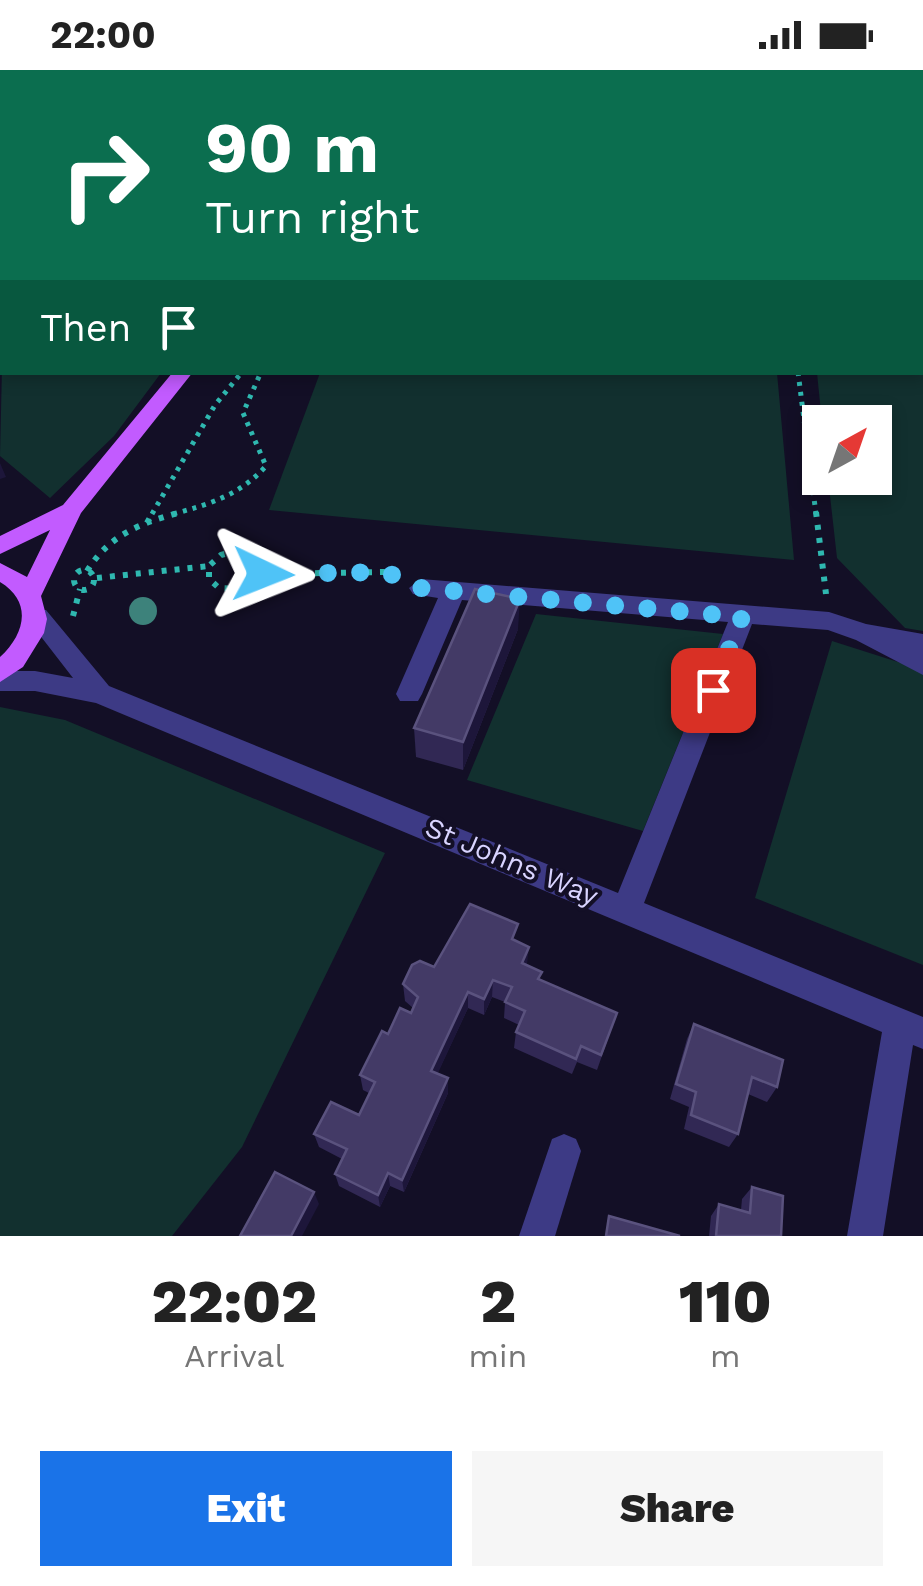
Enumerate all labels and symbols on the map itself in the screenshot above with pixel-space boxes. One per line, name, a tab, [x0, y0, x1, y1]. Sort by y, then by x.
north arrow	[802, 405, 892, 495]
position arrow	[211, 522, 315, 626]
pin	[671, 648, 756, 733]
street label: St Johns Way	[420, 810, 604, 913]

